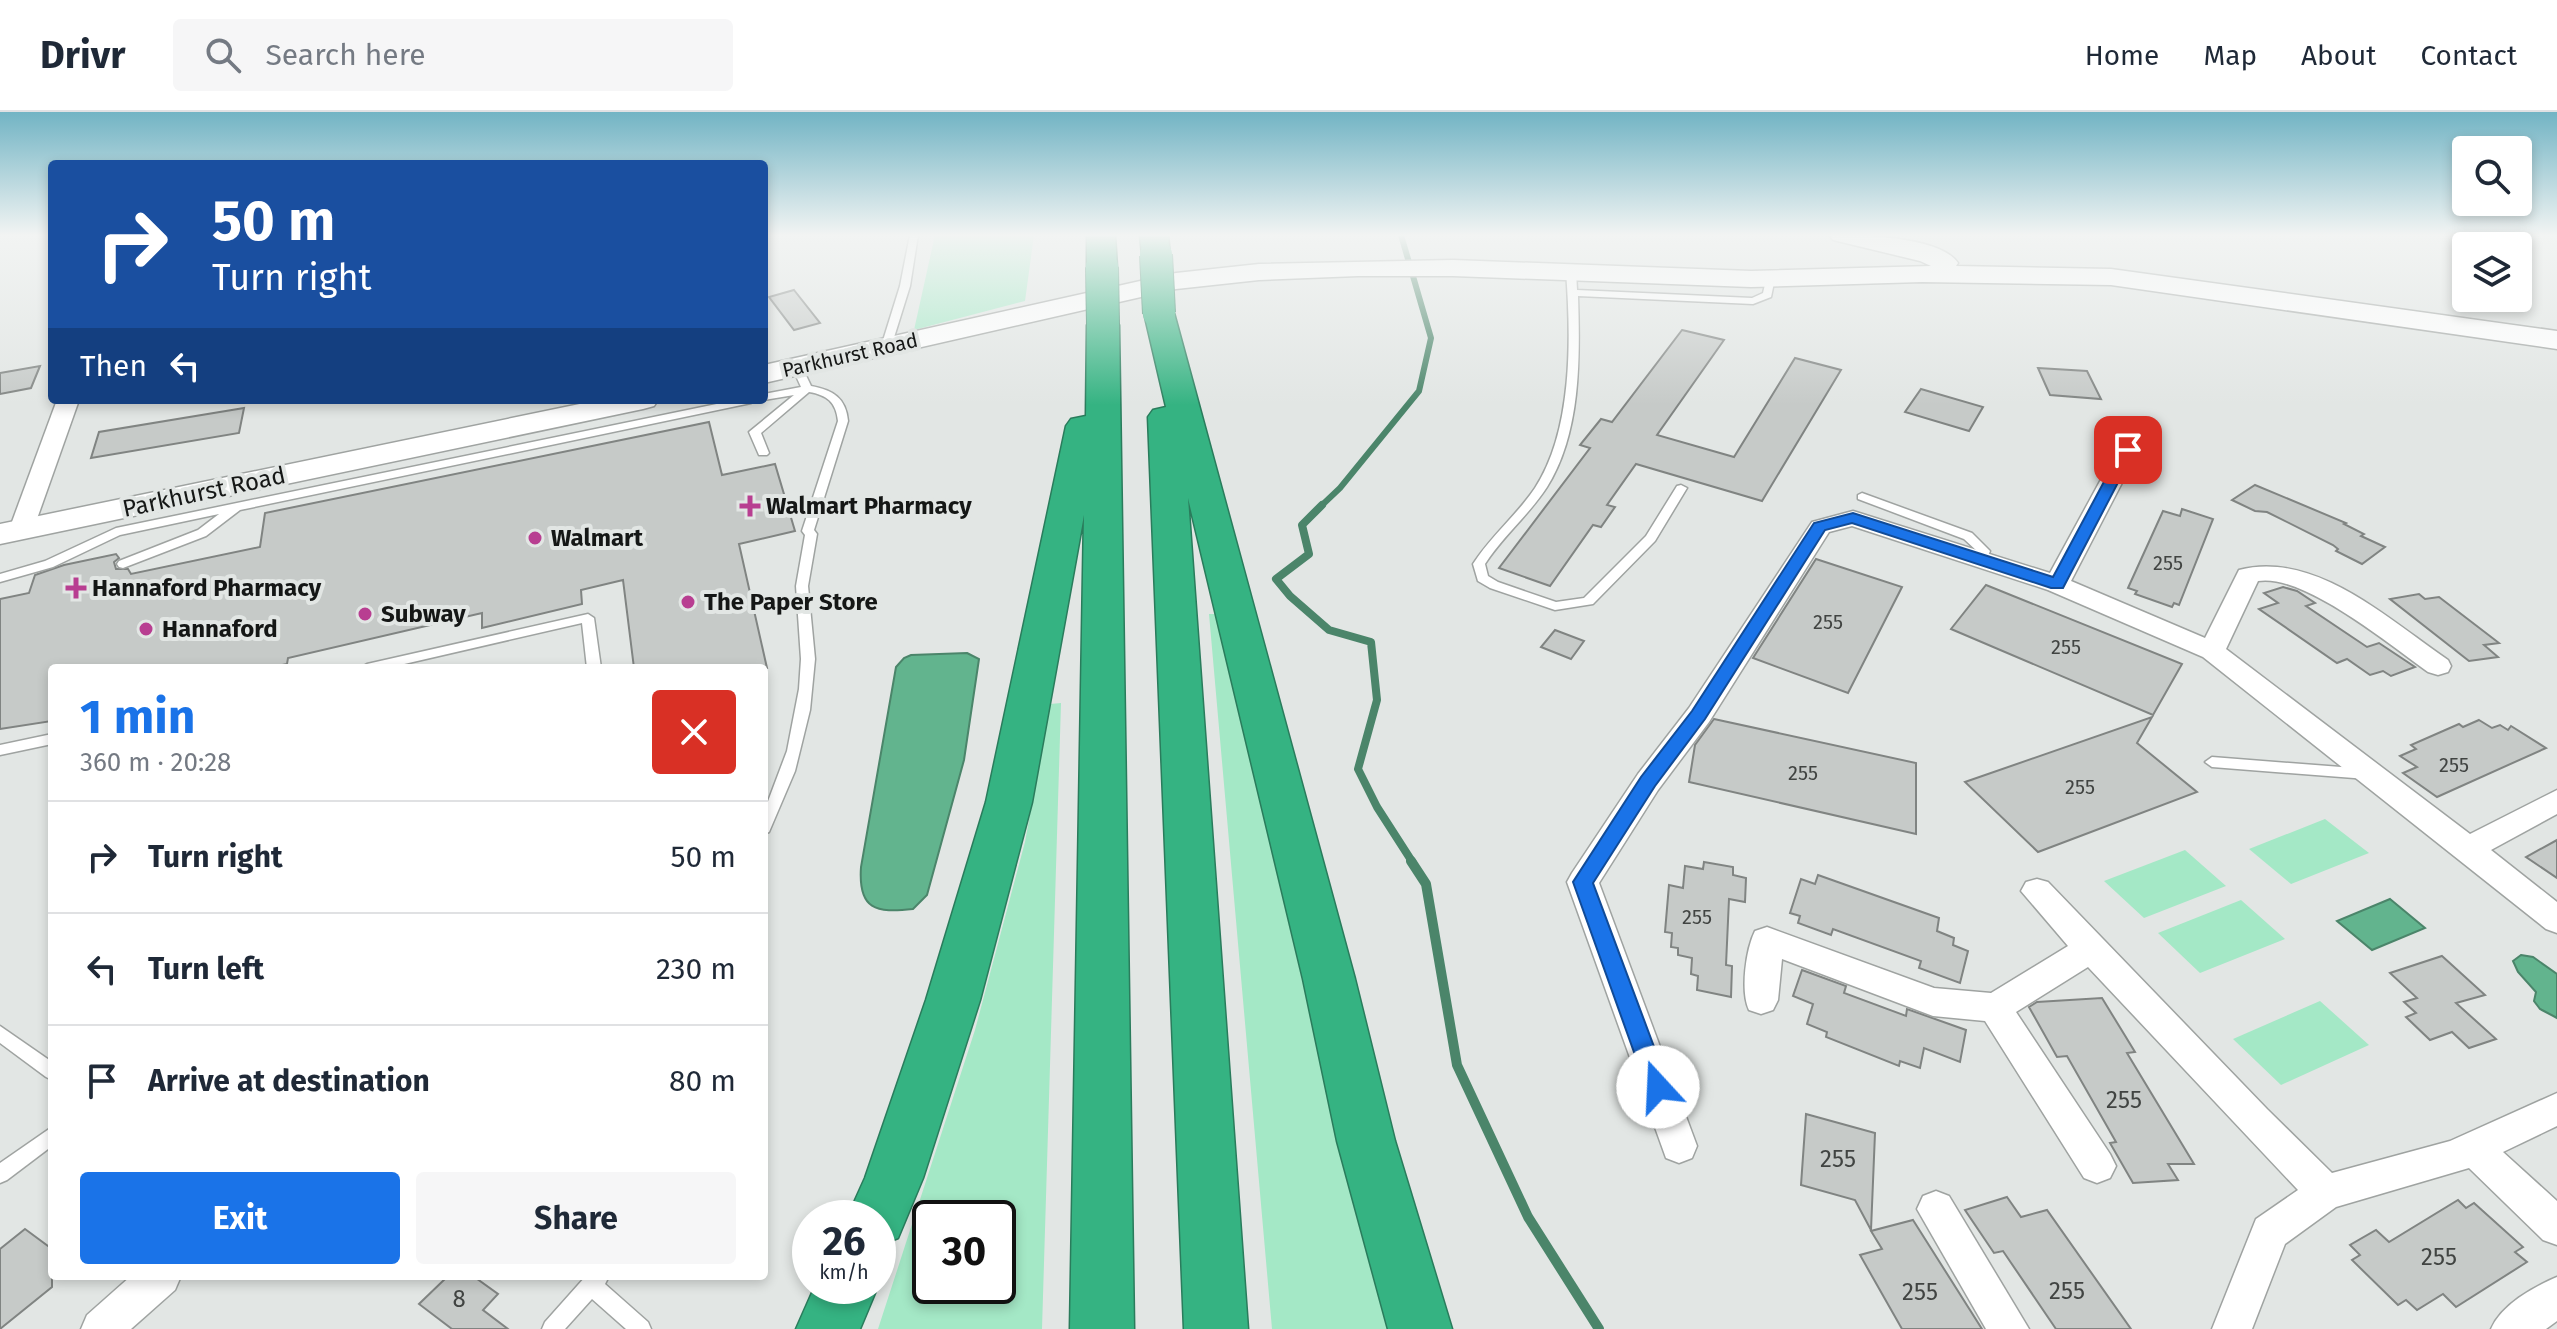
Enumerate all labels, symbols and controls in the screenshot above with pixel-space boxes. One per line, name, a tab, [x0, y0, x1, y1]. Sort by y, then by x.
search box	[173, 19, 733, 91]
text: Drivr	[40, 32, 125, 78]
icon: search	[201, 33, 245, 77]
text: Search here	[265, 37, 426, 73]
text: Home	[2085, 39, 2159, 72]
text: Map	[2203, 39, 2257, 72]
text: About	[2301, 39, 2376, 72]
text: Contact	[2420, 39, 2517, 72]
map controls	[2452, 136, 2532, 312]
button: search	[2452, 136, 2532, 216]
text: 50 m	[212, 188, 335, 255]
icon: right	[80, 192, 184, 296]
button: layers	[2452, 232, 2532, 312]
text: Turn right	[212, 256, 372, 300]
street label: Parkhurst Road	[780, 328, 920, 382]
icon: left	[163, 344, 207, 388]
text: Then	[80, 348, 147, 384]
pin	[2094, 416, 2162, 484]
icon: arrive	[2106, 428, 2150, 472]
street label: Parkhurst Road	[120, 461, 288, 523]
place label: Walmart Pharmacy	[766, 492, 972, 520]
marker: Walmart Pharmacy	[741, 497, 759, 515]
place label: Walmart	[551, 524, 644, 552]
marker: Walmart	[526, 529, 544, 547]
house number: 255	[2153, 551, 2183, 575]
place label: Hannaford Pharmacy	[92, 574, 322, 602]
marker: Hannaford Pharmacy	[67, 579, 85, 597]
place label: The Paper Store	[704, 588, 878, 616]
marker: The Paper Store	[679, 593, 697, 611]
place label: Subway	[381, 600, 466, 628]
marker: Subway	[356, 605, 374, 623]
house number: 255	[1813, 610, 1843, 634]
place label: Hannaford	[162, 615, 278, 643]
marker: Hannaford	[137, 620, 155, 638]
house number: 255	[2051, 635, 2081, 659]
text: 1 min	[80, 688, 195, 746]
button: close	[652, 690, 736, 774]
text: 360 m · 20:28	[80, 747, 231, 778]
house number: 255	[2439, 753, 2469, 777]
house number: 255	[1788, 761, 1818, 785]
house number: 255	[2065, 775, 2095, 799]
icon: right	[80, 835, 124, 879]
text: Turn right	[148, 839, 283, 875]
text: 50 m	[671, 839, 736, 875]
house number: 255	[1682, 905, 1712, 929]
icon: left	[80, 947, 124, 991]
text: Turn left	[148, 951, 264, 987]
text: 230 m	[656, 951, 736, 987]
position arrow	[1616, 1045, 1700, 1129]
icon: arrive	[80, 1059, 124, 1103]
text: Arrive at destination	[148, 1063, 430, 1099]
text: 80 m	[669, 1063, 736, 1099]
house number: 255	[2106, 1086, 2142, 1114]
house number: 255	[1820, 1145, 1856, 1173]
button: Exit	[80, 1172, 400, 1264]
button: Share	[416, 1172, 736, 1264]
speed limit sign: 30	[912, 1200, 1016, 1304]
text: 26	[822, 1218, 866, 1266]
house number: 255	[2421, 1243, 2457, 1271]
text: km/h	[819, 1260, 869, 1284]
house number: 255	[2049, 1277, 2085, 1305]
house number: 255	[1902, 1278, 1938, 1306]
house number: 8	[452, 1285, 466, 1313]

